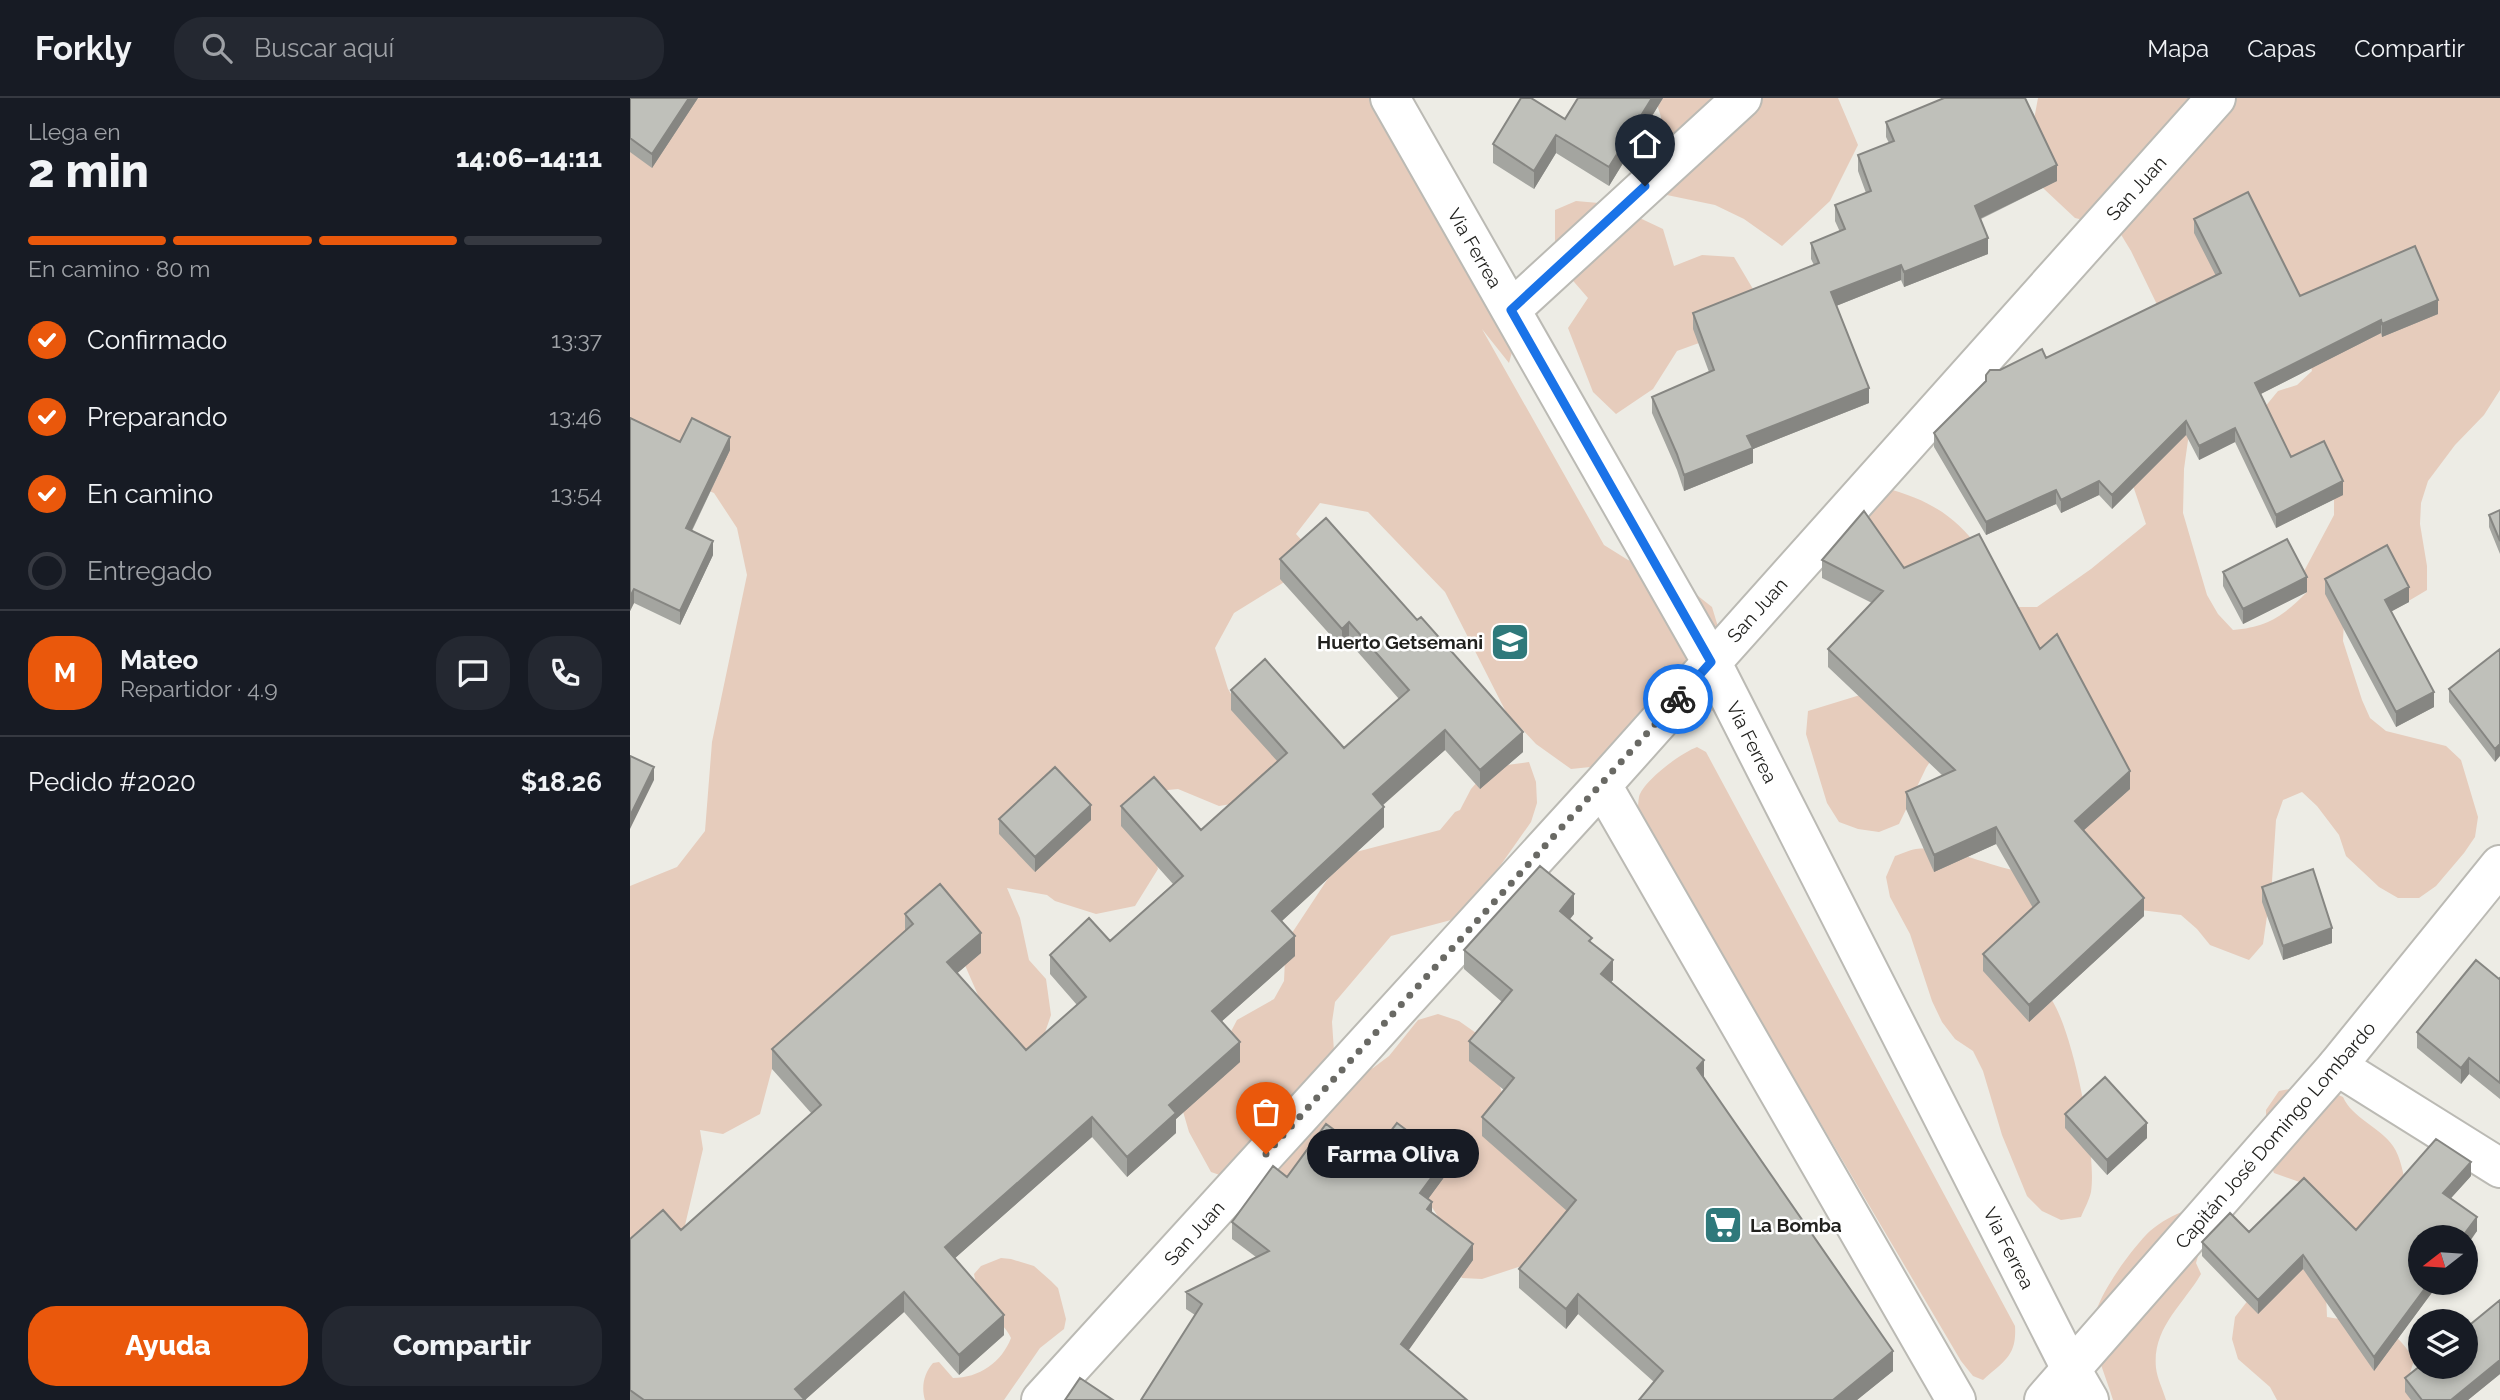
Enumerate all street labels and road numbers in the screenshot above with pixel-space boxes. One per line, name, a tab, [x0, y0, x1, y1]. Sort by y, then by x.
street label: San Juan	[2101, 151, 2171, 225]
street label: Via Ferrea	[1443, 204, 1507, 292]
street label: San Juan	[1722, 573, 1792, 647]
street label: Via Ferrea	[1722, 698, 1782, 786]
street label: Capitán José Domingo Lombardo	[2170, 1017, 2380, 1253]
street label: San Juan	[1159, 1196, 1229, 1270]
street label: Via Ferrea	[1979, 1204, 2039, 1292]

